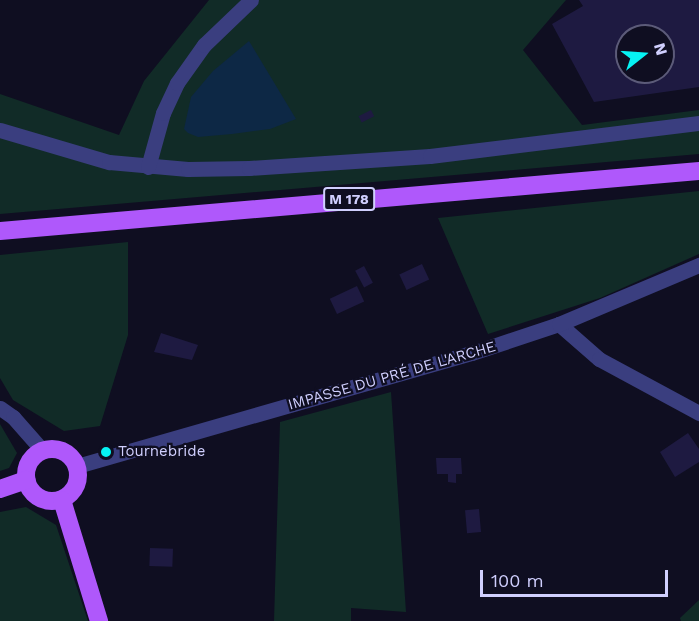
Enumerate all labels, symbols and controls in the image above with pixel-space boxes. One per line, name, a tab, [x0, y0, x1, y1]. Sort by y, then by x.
north arrow	[615, 24, 675, 84]
text: N	[650, 41, 672, 58]
road number: M 178	[322, 188, 376, 210]
street label: IMPASSE DU PRÉ DE L'ARCHE	[286, 338, 498, 414]
place label: Tournebride	[118, 443, 205, 461]
marker: Tournebride	[99, 445, 113, 459]
scale bar	[483, 558, 670, 596]
text: 100 m	[491, 570, 544, 591]

